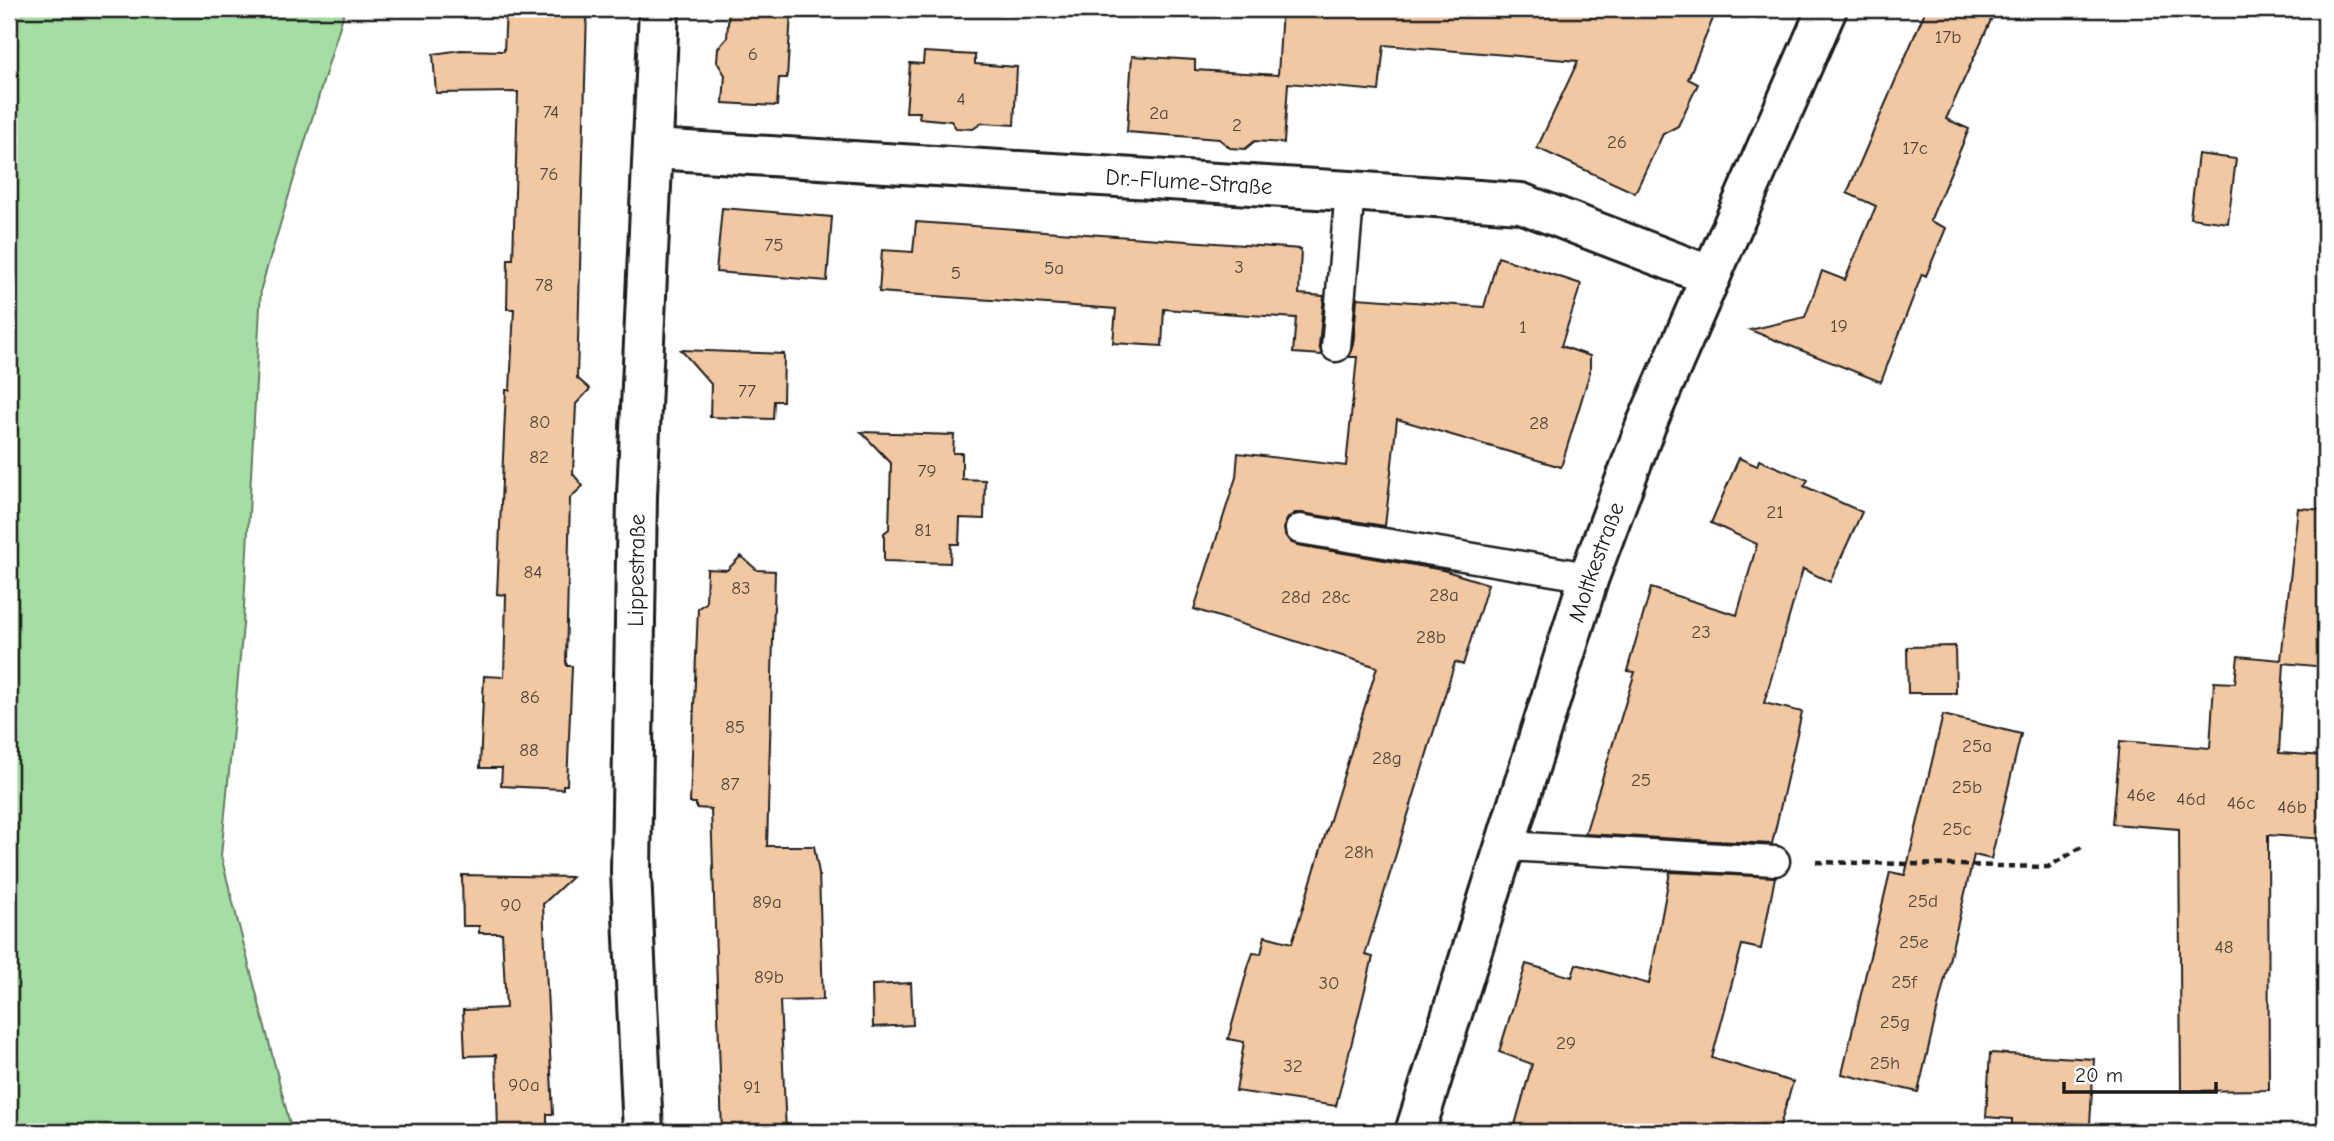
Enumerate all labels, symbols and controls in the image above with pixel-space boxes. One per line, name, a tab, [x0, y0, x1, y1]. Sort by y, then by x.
house number: 17b	[1935, 26, 1961, 48]
house number: 6	[748, 43, 758, 65]
house number: 4	[956, 88, 966, 110]
house number: 74	[543, 101, 559, 123]
house number: 2a	[1149, 102, 1169, 124]
house number: 2	[1232, 114, 1242, 136]
house number: 26	[1607, 131, 1627, 153]
house number: 17c	[1902, 137, 1928, 159]
house number: 76	[539, 163, 559, 185]
street label: Dr.-Flume-Straße	[1105, 163, 1273, 200]
house number: 75	[764, 234, 784, 256]
house number: 3	[1234, 256, 1244, 278]
house number: 5a	[1044, 257, 1064, 279]
house number: 5	[951, 262, 961, 284]
house number: 78	[535, 274, 553, 296]
house number: 19	[1830, 315, 1848, 337]
house number: 1	[1519, 316, 1527, 338]
house number: 77	[738, 380, 756, 402]
house number: 80	[529, 411, 551, 433]
house number: 28	[1529, 412, 1549, 434]
house number: 82	[529, 446, 549, 468]
house number: 79	[917, 460, 937, 482]
street label: Moltkestraße	[1562, 498, 1629, 625]
house number: 21	[1766, 501, 1784, 523]
street label: Lippestraße	[621, 514, 650, 627]
house number: 81	[914, 519, 932, 541]
house number: 84	[524, 561, 542, 583]
house number: 83	[731, 577, 751, 599]
house number: 28a	[1429, 584, 1459, 606]
house number: 28d	[1281, 586, 1311, 608]
house number: 28c	[1322, 586, 1350, 608]
house number: 23	[1691, 621, 1711, 643]
house number: 28b	[1416, 626, 1446, 648]
house number: 86	[520, 686, 540, 708]
house number: 85	[725, 716, 745, 738]
house number: 25a	[1962, 735, 1992, 757]
house number: 88	[519, 739, 539, 761]
house number: 28g	[1372, 747, 1402, 769]
house number: 25	[1631, 769, 1651, 791]
house number: 87	[721, 773, 739, 795]
house number: 25b	[1952, 776, 1982, 798]
house number: 46e	[2126, 784, 2156, 806]
house number: 46d	[2176, 788, 2206, 810]
house number: 46c	[2227, 792, 2255, 814]
house number: 46b	[2277, 796, 2307, 818]
house number: 25c	[1942, 818, 1972, 840]
house number: 28h	[1344, 841, 1374, 863]
house number: 25d	[1908, 890, 1938, 912]
house number: 89a	[752, 891, 782, 913]
house number: 90	[500, 894, 522, 916]
house number: 25e	[1899, 931, 1929, 953]
house number: 48	[2215, 936, 2233, 958]
house number: 89b	[754, 966, 784, 988]
house number: 25f	[1891, 971, 1918, 993]
house number: 30	[1318, 972, 1340, 994]
house number: 25g	[1880, 1011, 1910, 1033]
house number: 29	[1556, 1032, 1576, 1054]
scale bar	[2064, 1050, 2217, 1094]
house number: 25h	[1870, 1052, 1900, 1074]
house number: 32	[1283, 1055, 1303, 1077]
text: 20 m	[2075, 1063, 2123, 1087]
house number: 90a	[508, 1074, 540, 1096]
house number: 91	[743, 1076, 761, 1098]

